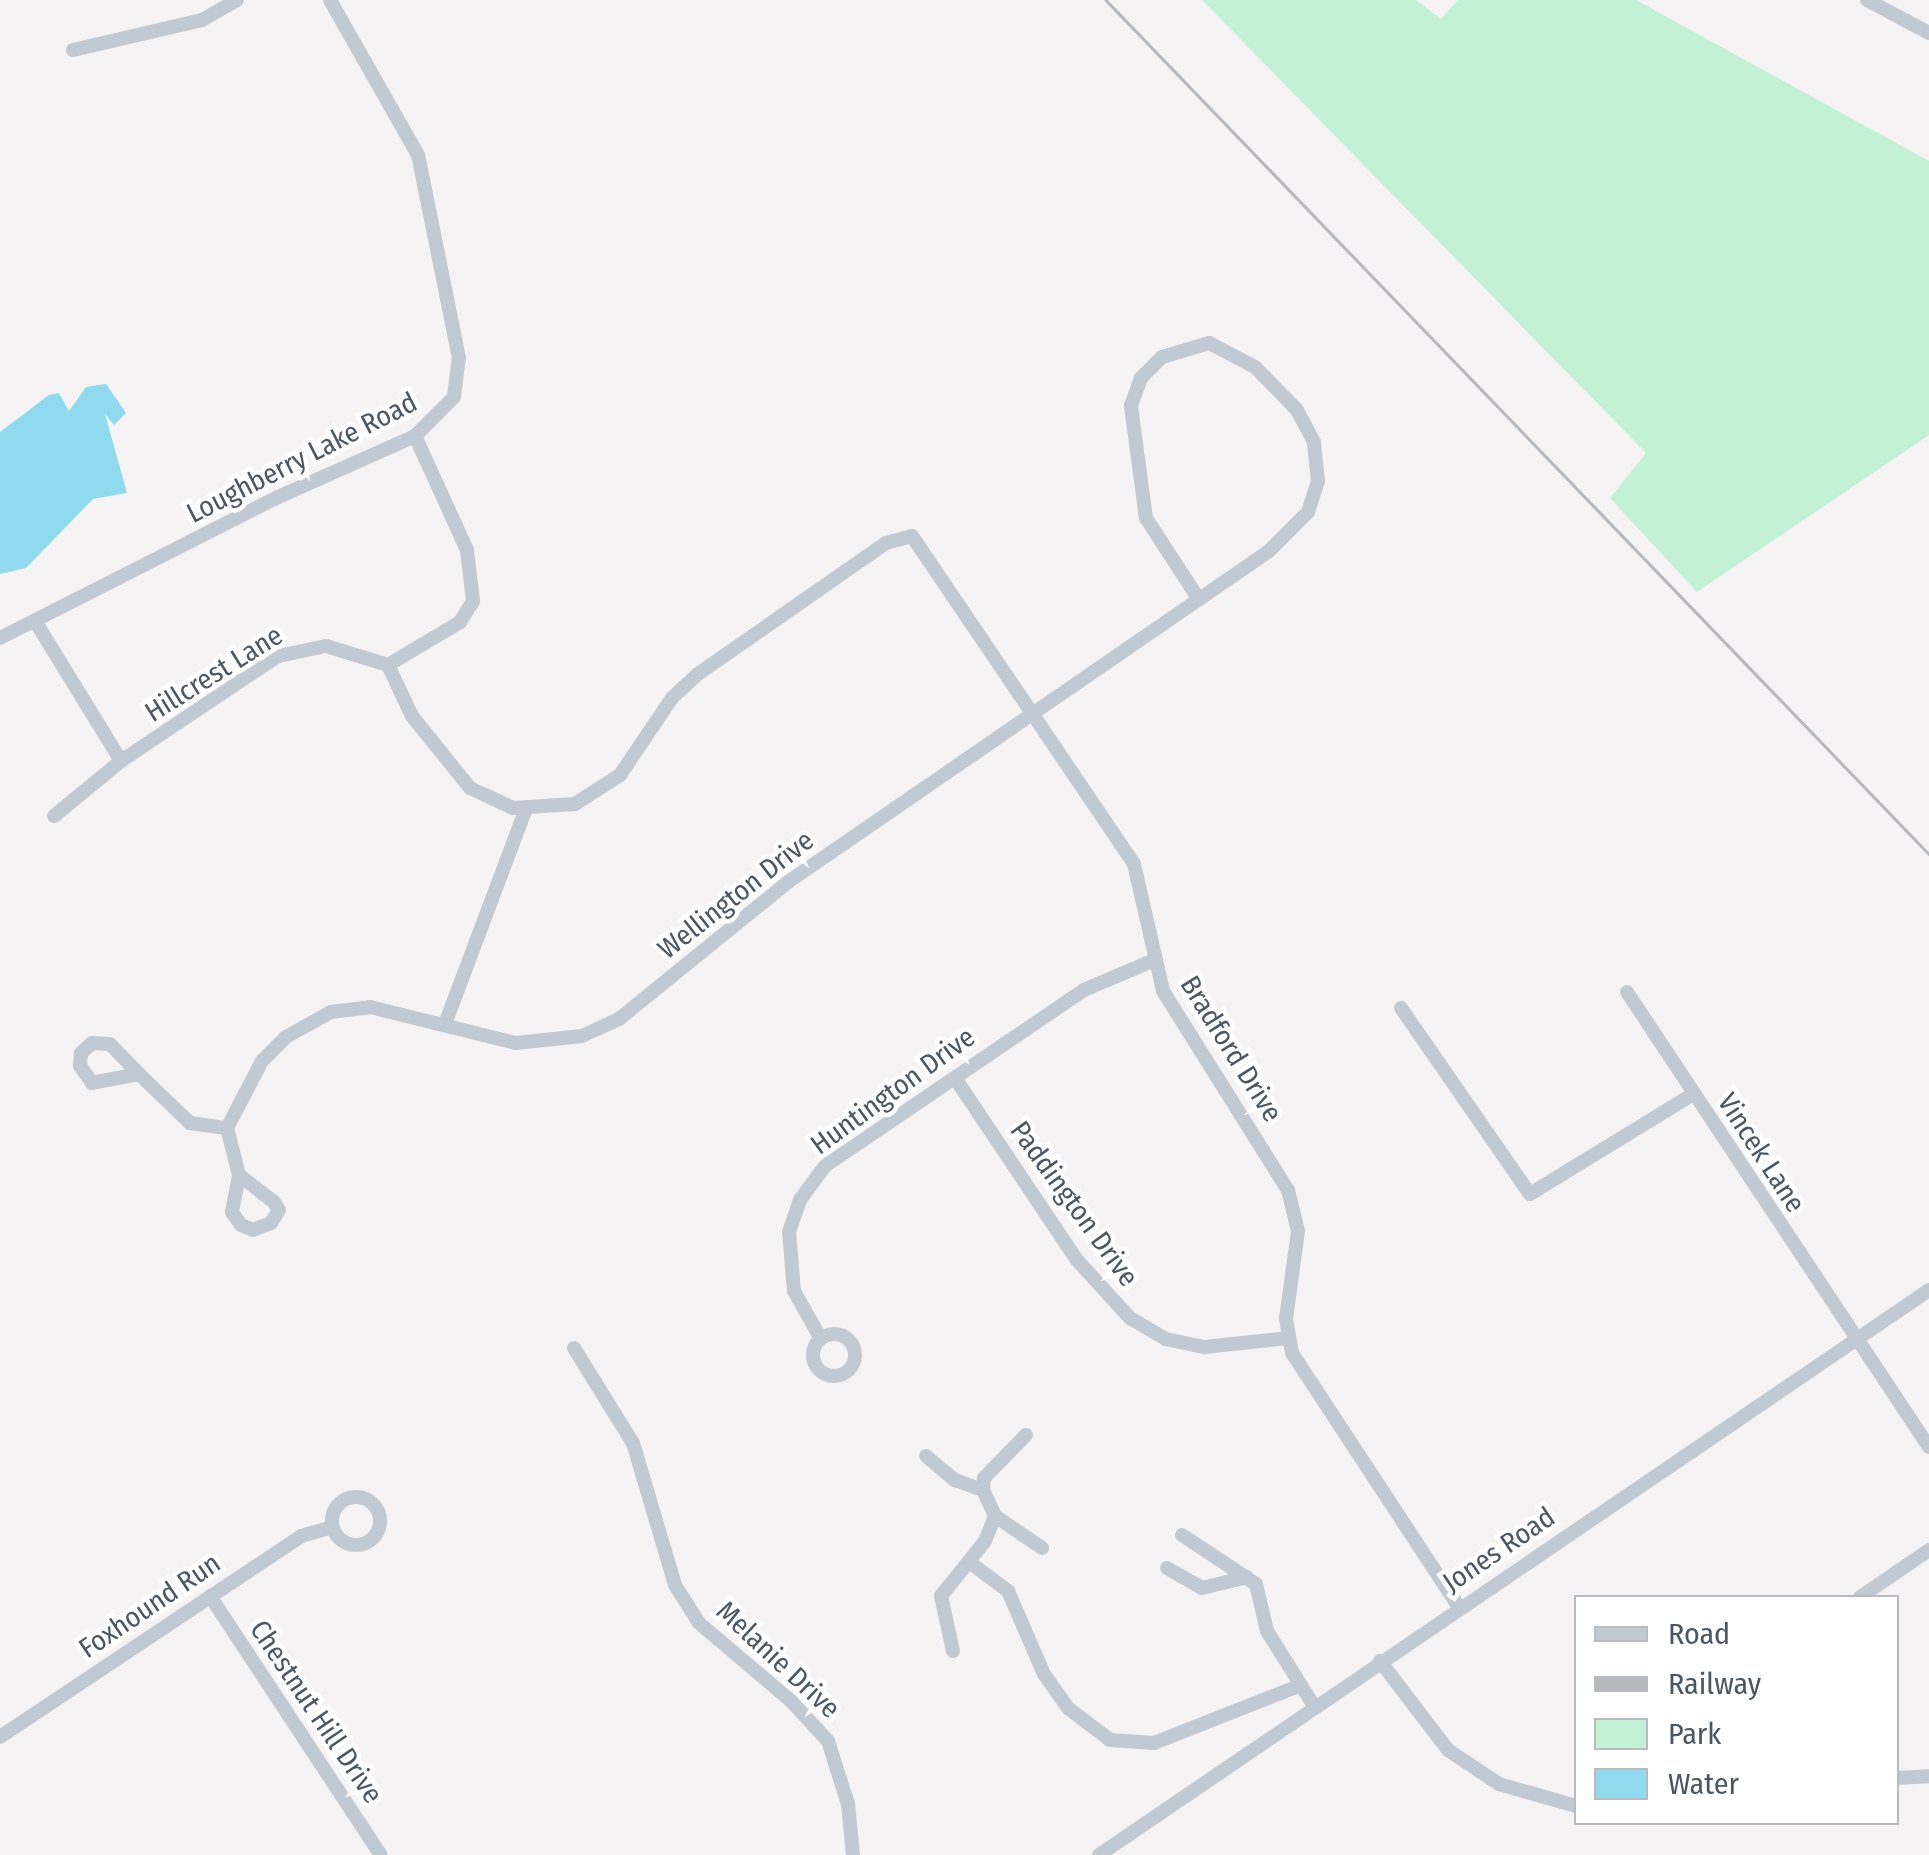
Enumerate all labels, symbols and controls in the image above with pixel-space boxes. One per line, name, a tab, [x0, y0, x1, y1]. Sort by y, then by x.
street label: Loughberry Lake Road	[181, 385, 423, 531]
street label: Hillcrest Lane	[139, 619, 289, 729]
street label: Wellington Drive	[651, 824, 821, 966]
street label: Bradford Drive	[1173, 970, 1289, 1128]
street label: Huntington Drive	[804, 1020, 982, 1162]
street label: Vincek Lane	[1710, 1087, 1812, 1219]
street label: Paddington Drive	[1003, 1115, 1145, 1293]
street label: Jones Road	[1437, 1500, 1561, 1600]
street label: Foxhound Run	[73, 1546, 227, 1666]
street label: Melanie Drive	[709, 1594, 847, 1726]
legend	[1574, 1595, 1899, 1825]
street label: Chestnut Hill Drive	[242, 1614, 390, 1810]
text: Road	[1668, 1616, 1730, 1652]
text: Railway	[1668, 1666, 1761, 1702]
text: Park	[1668, 1716, 1721, 1752]
text: Water	[1668, 1766, 1739, 1802]

